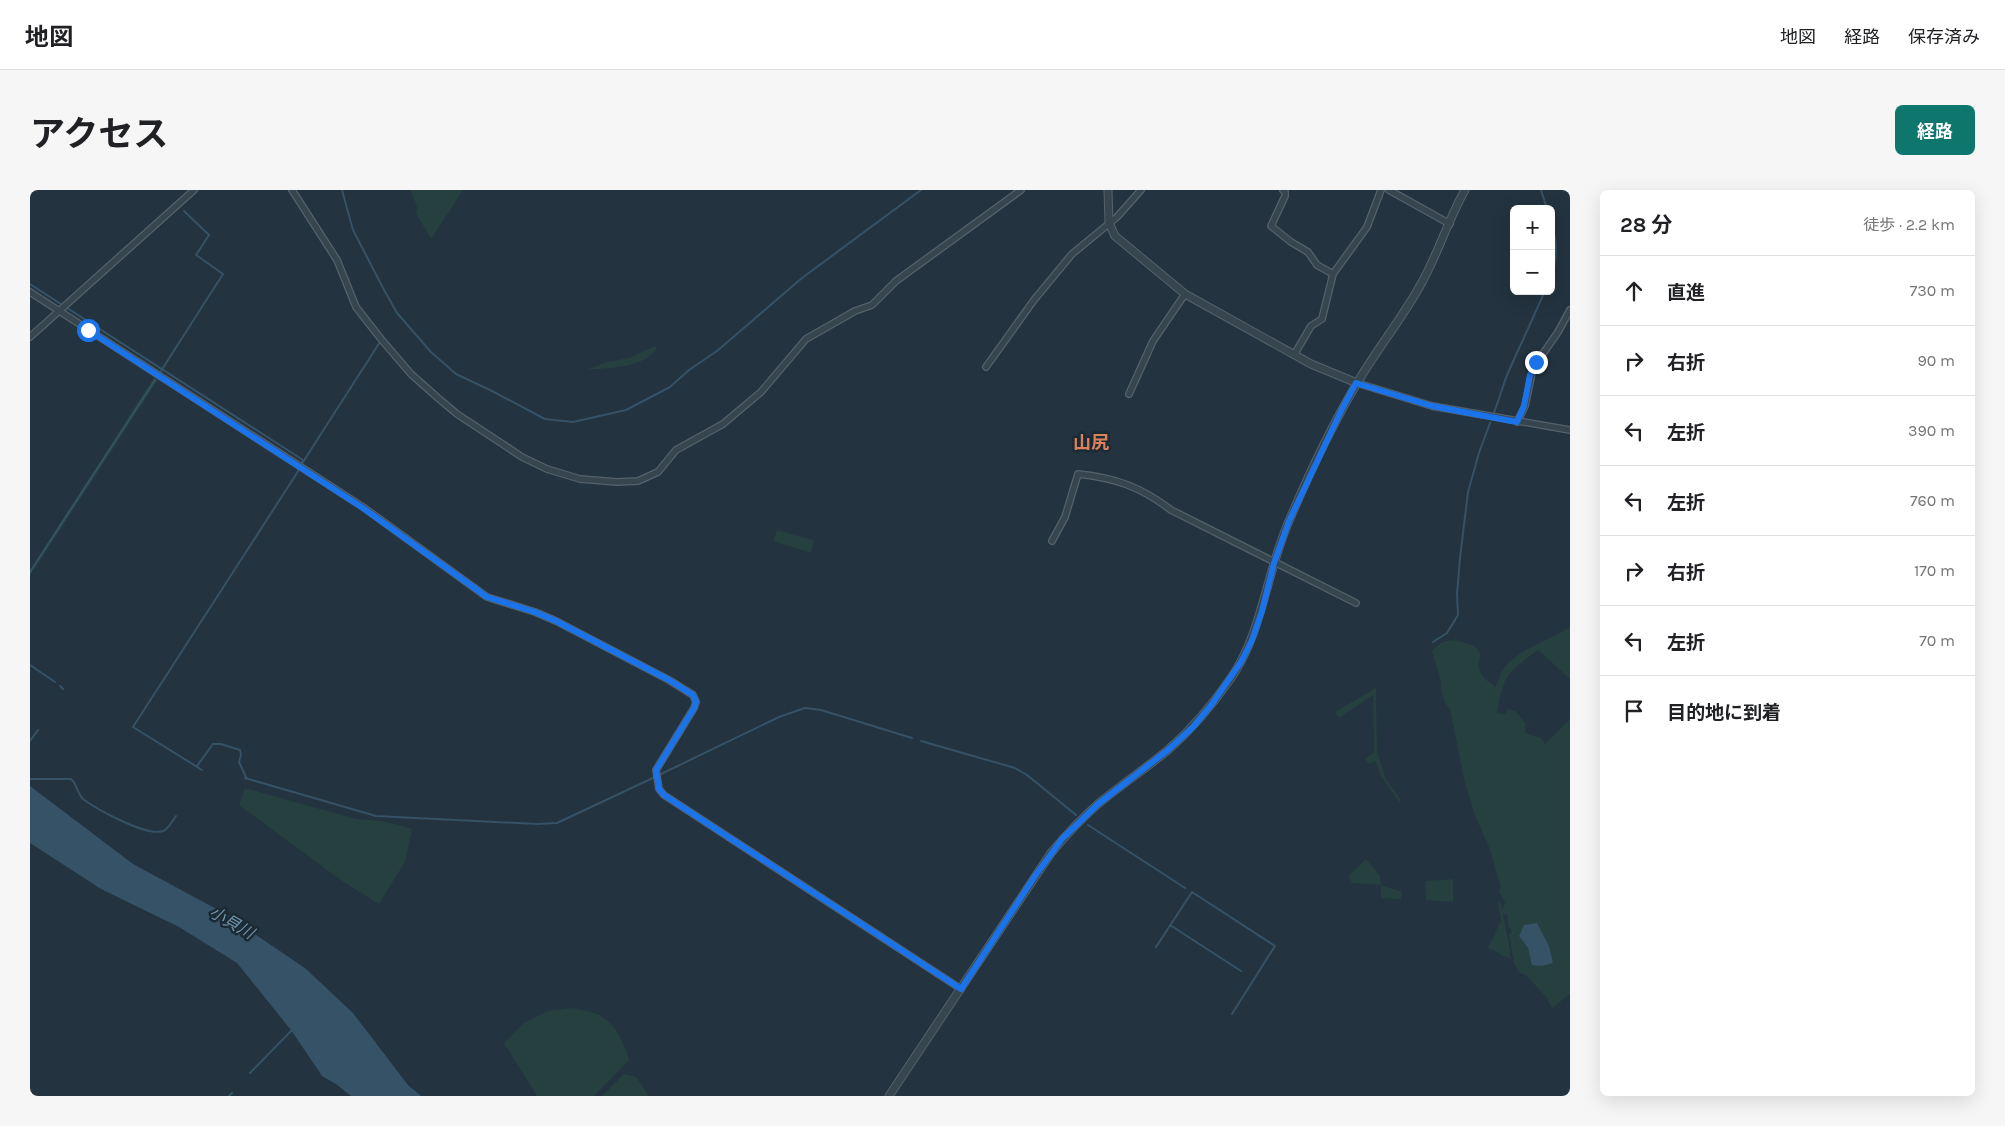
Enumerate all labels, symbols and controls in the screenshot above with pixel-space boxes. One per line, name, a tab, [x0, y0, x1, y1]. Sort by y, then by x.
text: 地図	[25, 23, 73, 51]
text: 地図	[1780, 26, 1816, 48]
text: 経路	[1844, 26, 1880, 48]
text: 保存済み	[1908, 26, 1980, 48]
button: 経路	[1895, 105, 1975, 155]
text: アクセス	[30, 114, 168, 155]
map controls	[1510, 205, 1555, 295]
button: +	[1510, 205, 1555, 250]
text: 28 分	[1620, 213, 1673, 237]
text: 徒歩 · 2.2 km	[1863, 215, 1955, 234]
button: −	[1510, 250, 1555, 295]
icon: ahead	[1620, 277, 1648, 305]
text: 730 m	[1910, 281, 1955, 300]
text: 直進	[1667, 282, 1705, 304]
route start	[77, 319, 100, 342]
icon: right	[1620, 347, 1648, 375]
route end	[1525, 351, 1548, 374]
text: 90 m	[1917, 351, 1955, 370]
text: 右折	[1667, 352, 1705, 374]
icon: left	[1620, 417, 1648, 445]
text: 390 m	[1908, 421, 1955, 440]
text: 左折	[1667, 422, 1705, 444]
district label: 山尻	[1073, 432, 1109, 454]
icon: left	[1620, 487, 1648, 515]
text: 760 m	[1910, 491, 1955, 510]
text: 左折	[1667, 492, 1705, 514]
icon: right	[1620, 557, 1648, 585]
text: 170 m	[1914, 561, 1955, 580]
text: 右折	[1667, 562, 1705, 584]
icon: left	[1620, 627, 1648, 655]
text: 70 m	[1919, 631, 1955, 650]
text: 左折	[1667, 632, 1705, 654]
icon: arrive	[1620, 697, 1648, 725]
text: 目的地に到着	[1667, 702, 1781, 724]
water label: 小貝川	[206, 902, 259, 944]

